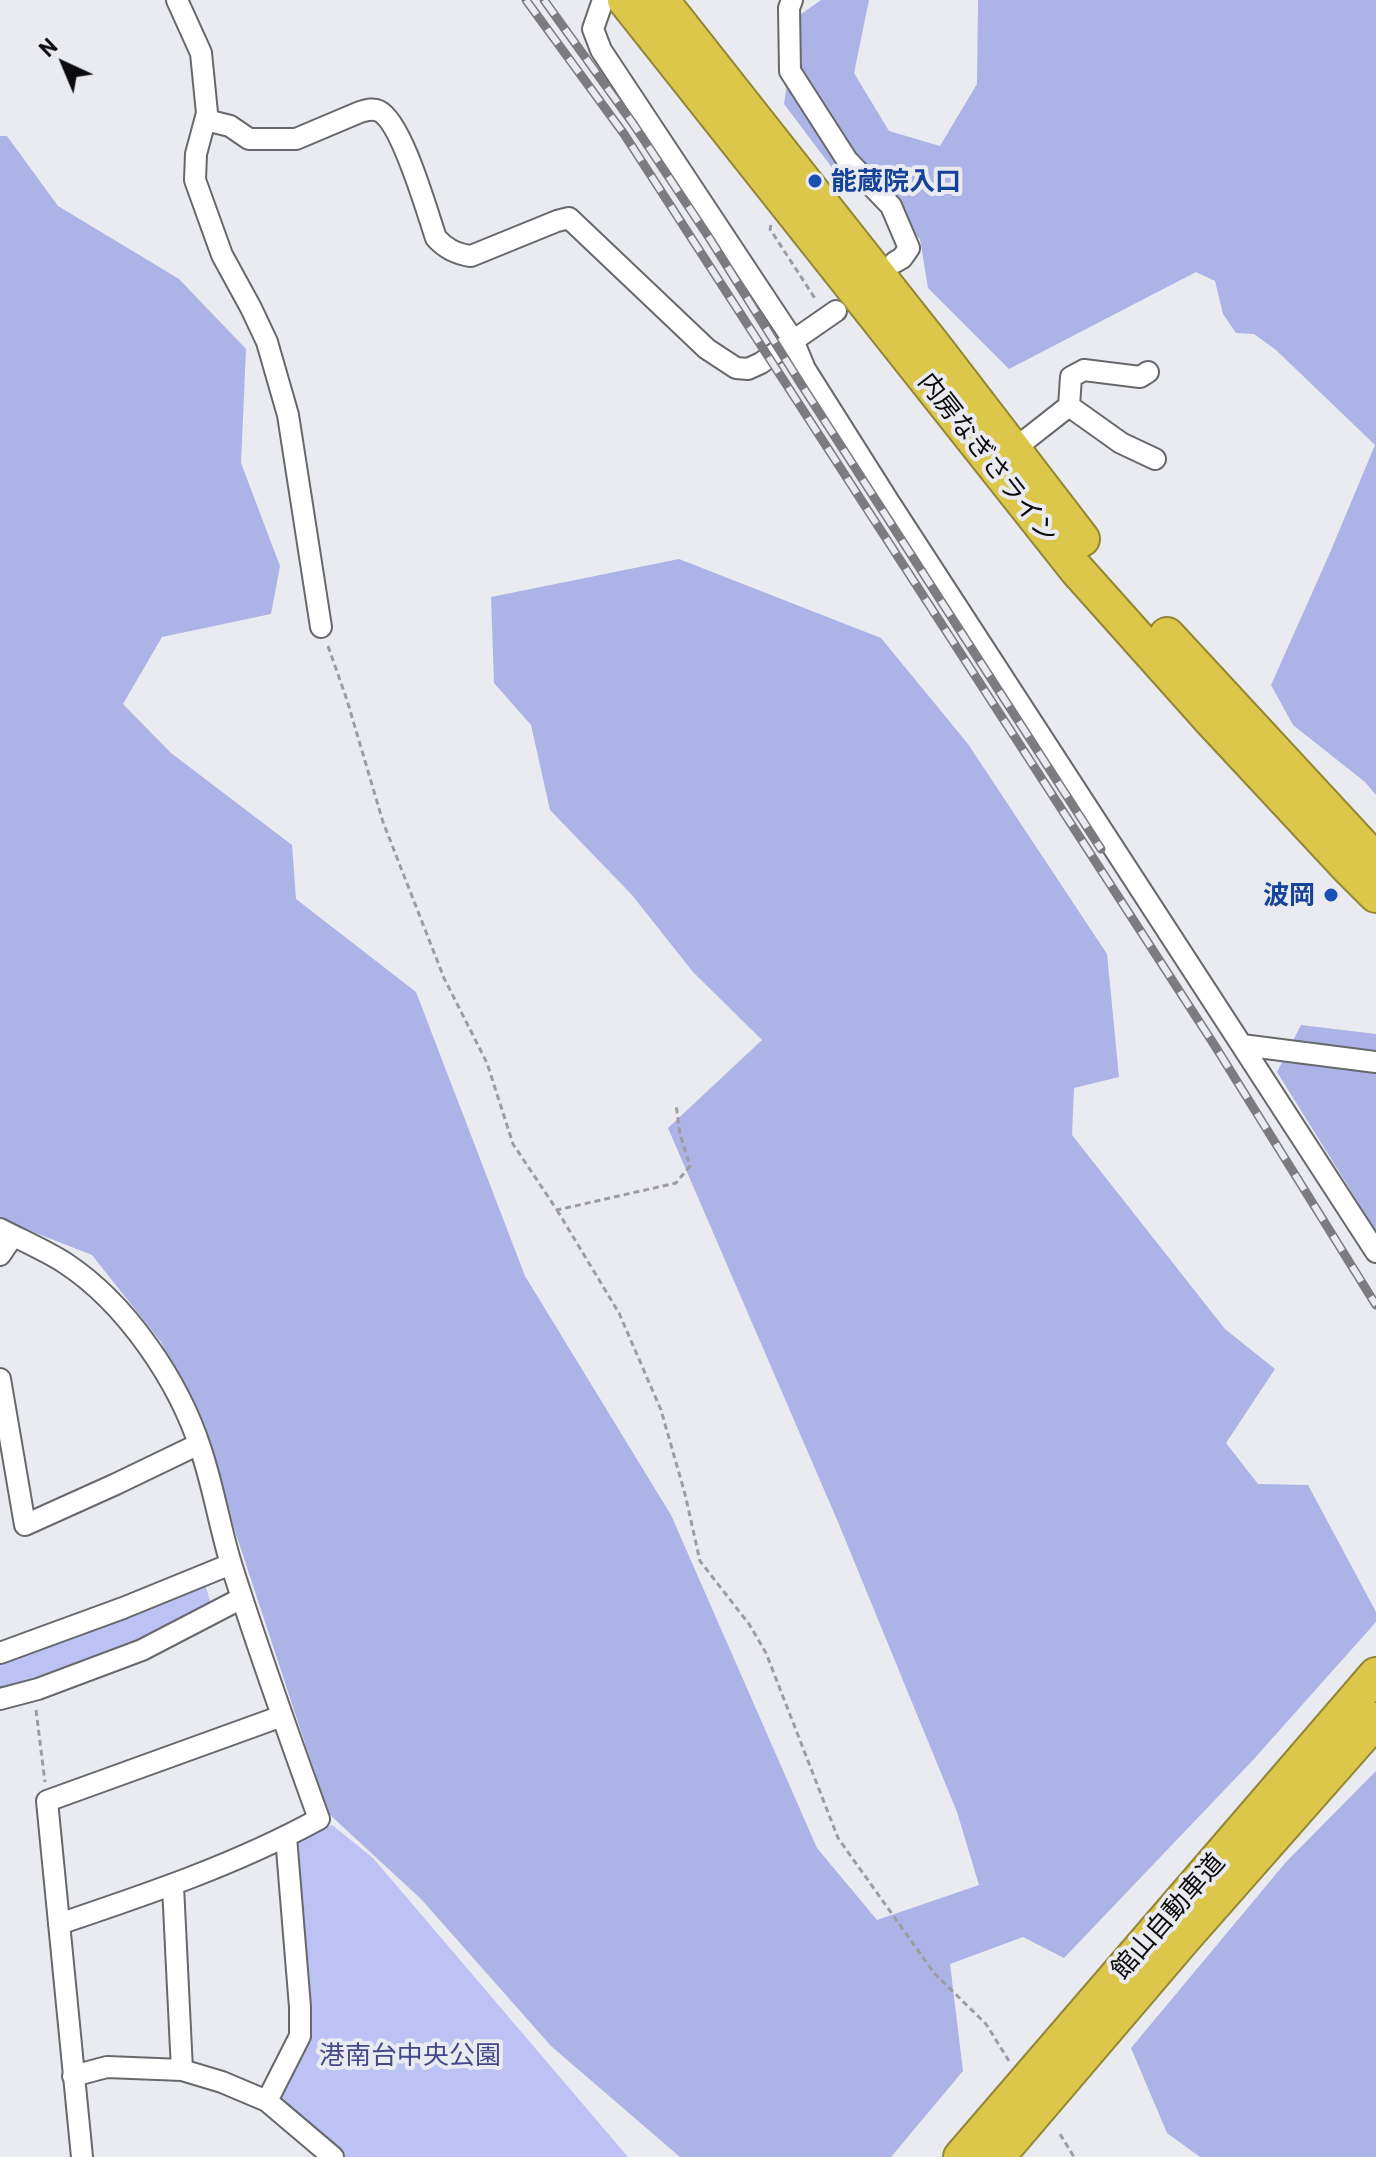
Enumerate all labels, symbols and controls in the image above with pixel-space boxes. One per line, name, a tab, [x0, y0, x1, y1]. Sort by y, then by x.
north arrow	[24, 24, 104, 104]
text: N	[33, 32, 62, 61]
place label: 能蔵院入口	[831, 165, 961, 197]
marker: 能蔵院入口	[806, 172, 824, 190]
street label: 内房なぎさライン	[912, 366, 1064, 550]
place label: 波岡	[1263, 879, 1315, 911]
marker: 波岡	[1322, 886, 1340, 904]
street label: 館山自動車道	[1105, 1847, 1231, 1985]
park label: 港南台中央公園	[319, 2039, 501, 2071]

